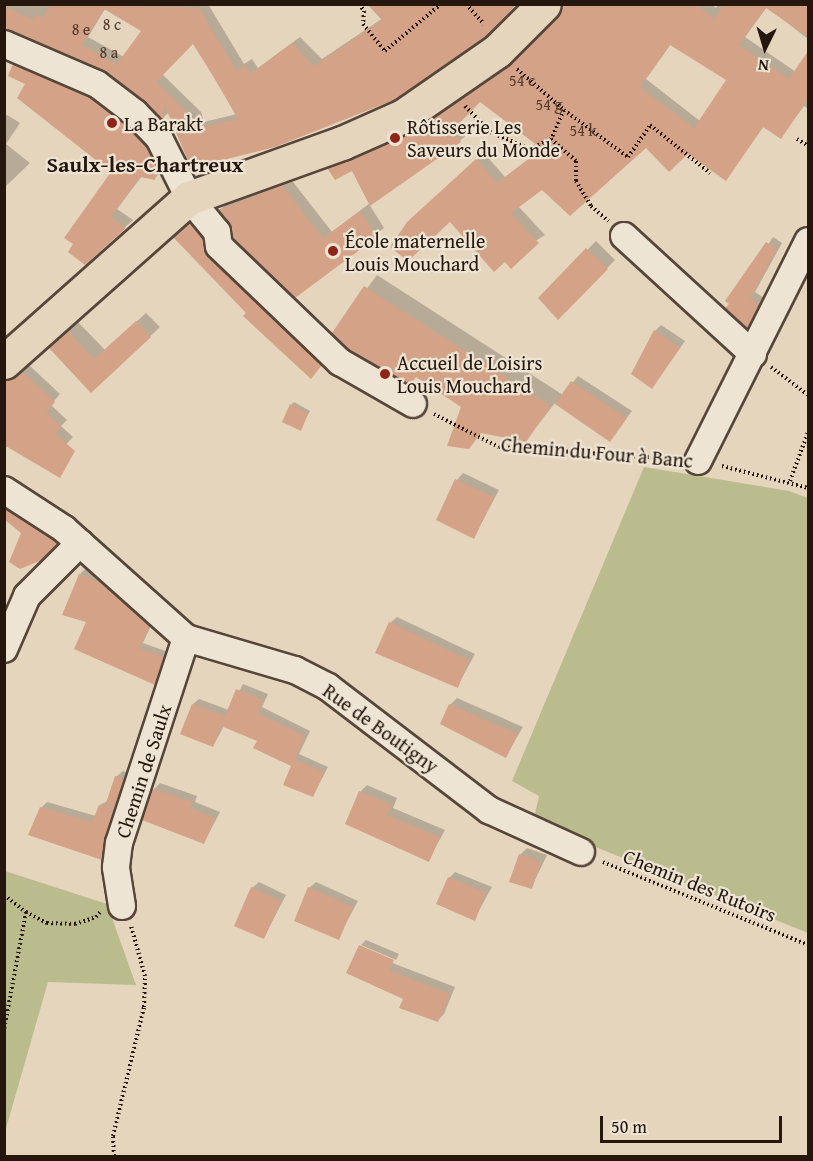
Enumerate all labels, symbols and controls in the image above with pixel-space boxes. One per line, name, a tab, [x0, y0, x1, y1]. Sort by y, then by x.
house number: 8 c	[103, 14, 121, 34]
north arrow	[735, 18, 795, 78]
house number: 8 e	[72, 19, 90, 39]
house number: 8 a	[100, 42, 118, 62]
text: N	[757, 54, 770, 78]
house number: 54 c	[509, 70, 535, 90]
house number: 54 g	[536, 94, 562, 114]
place label: La Barakt	[124, 111, 203, 135]
place label: Rôtisserie Les Saveurs du Monde	[407, 114, 560, 161]
marker: La Barakt	[105, 116, 119, 130]
house number: 54 k	[569, 120, 597, 140]
marker: Rôtisserie Les Saveurs du Monde	[388, 131, 402, 145]
district label: Saulx-les-Chartreux	[47, 152, 243, 178]
place label: École maternelle Louis Mouchard	[345, 228, 485, 275]
marker: École maternelle Louis Mouchard	[326, 244, 340, 258]
place label: Accueil de Loisirs Louis Mouchard	[397, 350, 542, 397]
marker: Accueil de Loisirs Louis Mouchard	[378, 367, 392, 381]
street label: Chemin du Four à Banc	[500, 432, 694, 472]
street label: Rue de Boutigny	[319, 678, 443, 778]
street label: Chemin de Saulx	[110, 701, 176, 841]
street label: Chemin des Rutoirs	[620, 843, 780, 927]
scale bar	[603, 1104, 784, 1142]
text: 50 m	[611, 1113, 647, 1140]

